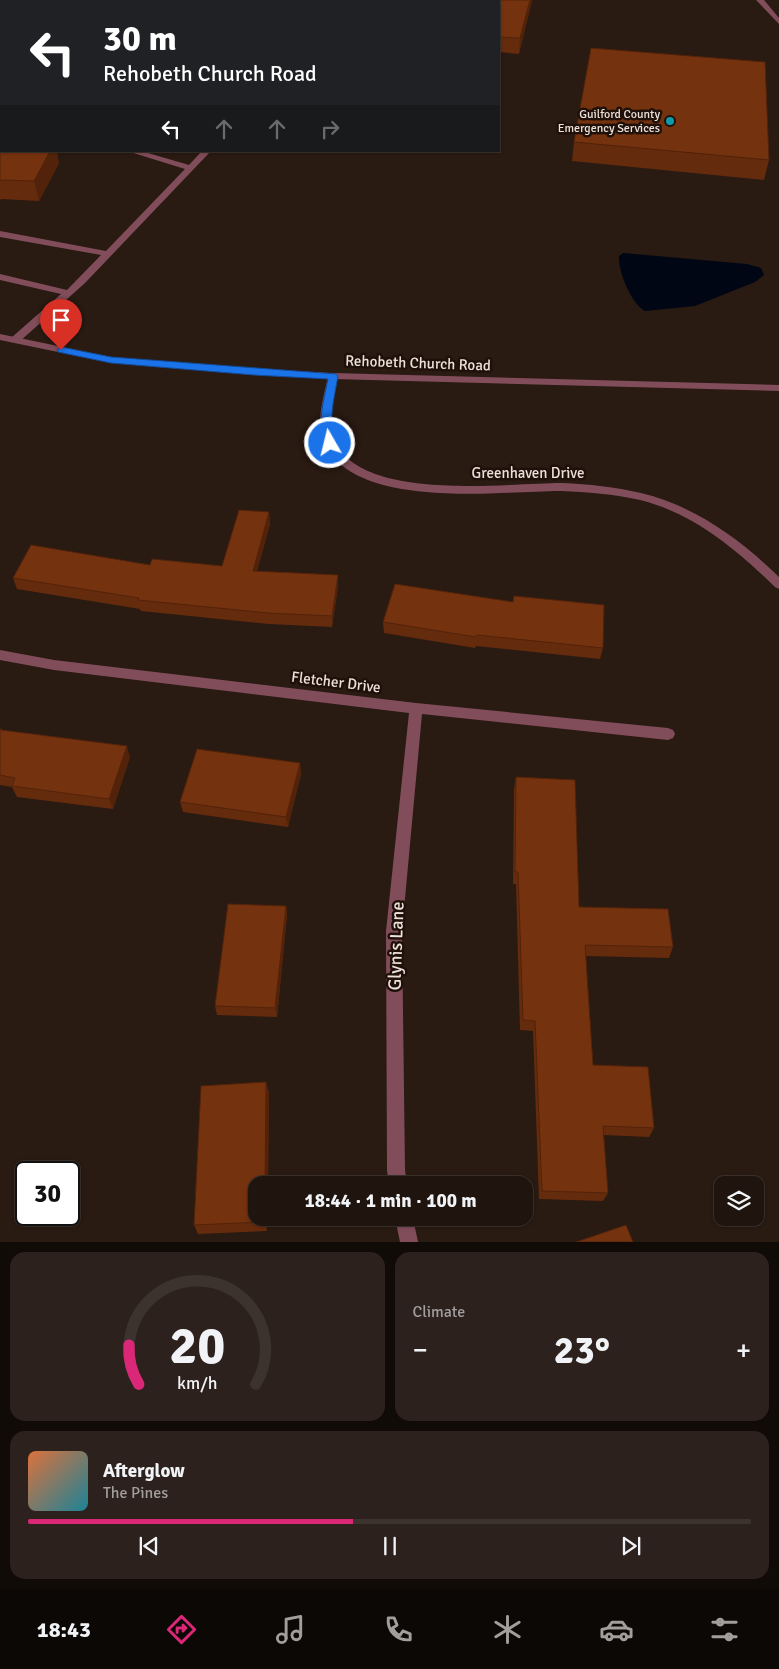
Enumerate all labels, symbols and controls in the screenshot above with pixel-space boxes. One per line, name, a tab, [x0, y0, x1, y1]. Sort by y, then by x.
text: 30 m	[103, 17, 177, 60]
icon: left	[20, 20, 85, 85]
text: Rehobeth Church Road	[103, 60, 317, 87]
place label: Guilford County Emergency Services	[558, 107, 660, 136]
icon: left	[157, 115, 185, 143]
icon: ahead	[210, 115, 238, 143]
icon: ahead	[263, 115, 291, 143]
icon: right	[316, 115, 344, 143]
marker: Guilford County Emergency Services	[664, 115, 676, 127]
pin	[40, 299, 82, 350]
icon: arrive	[47, 306, 75, 334]
street label: Rehobeth Church Road	[345, 351, 491, 375]
position arrow	[303, 416, 355, 468]
street label: Greenhaven Drive	[472, 464, 584, 482]
street label: Fletcher Drive	[290, 668, 382, 696]
street label: Glynis Lane	[383, 901, 409, 991]
speed limit sign: 30	[15, 1161, 80, 1226]
map controls	[714, 1176, 764, 1226]
button: layers	[714, 1176, 764, 1226]
text: 18:44 · 1 min · 100 m	[304, 1189, 477, 1213]
text: Climate	[413, 1302, 465, 1322]
text: 20	[169, 1314, 225, 1378]
text: 23°	[554, 1327, 610, 1374]
text: −	[413, 1333, 428, 1367]
text: +	[736, 1333, 751, 1367]
text: km/h	[177, 1372, 217, 1394]
text: Afterglow	[103, 1459, 185, 1483]
text: The Pines	[103, 1483, 168, 1503]
icon: previous	[135, 1532, 163, 1560]
icon: pause	[376, 1532, 404, 1560]
icon: next	[617, 1532, 645, 1560]
icon: directions	[164, 1612, 199, 1647]
icon: music	[273, 1612, 308, 1647]
icon: phone	[381, 1612, 416, 1647]
icon: climate	[490, 1612, 525, 1647]
icon: car	[599, 1612, 634, 1647]
icon: filters	[707, 1612, 742, 1647]
text: 18:43	[37, 1616, 91, 1643]

